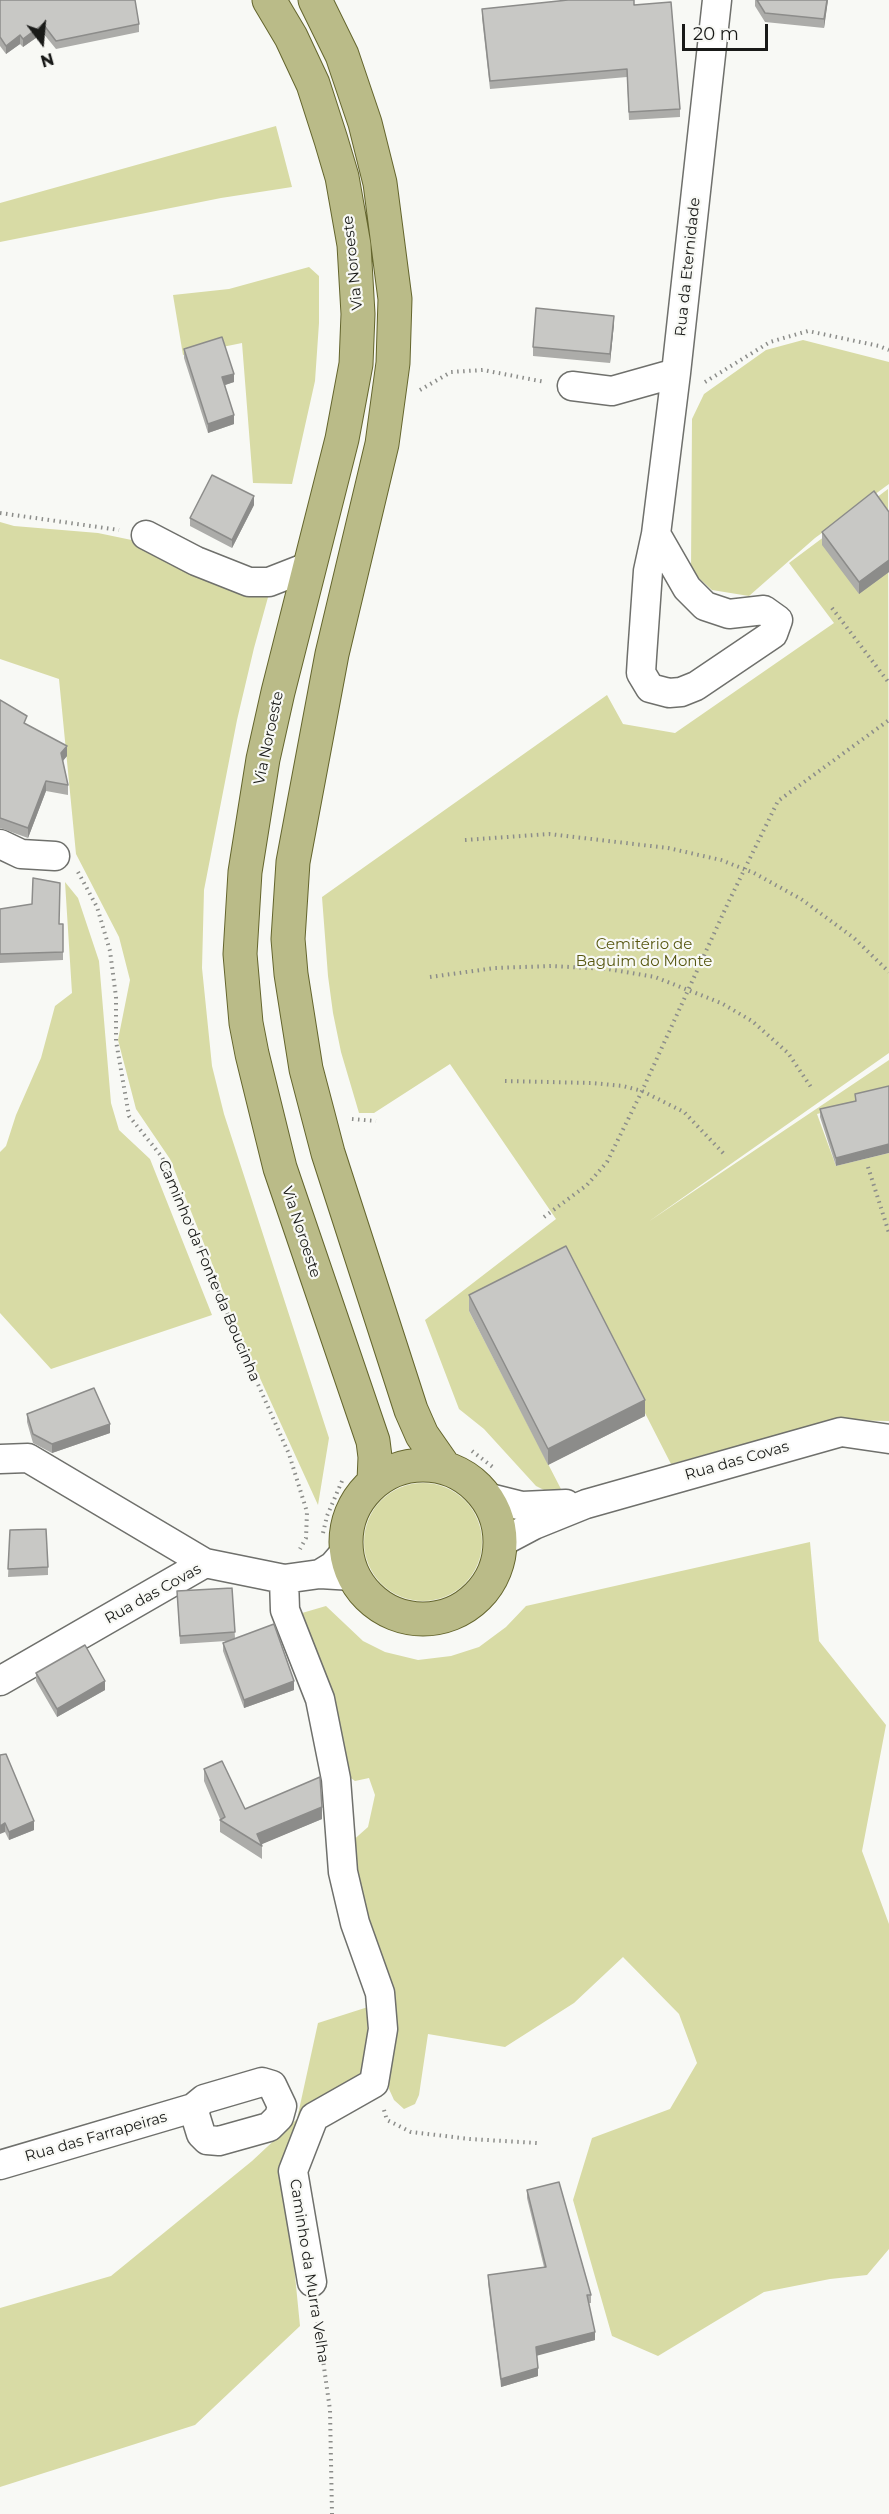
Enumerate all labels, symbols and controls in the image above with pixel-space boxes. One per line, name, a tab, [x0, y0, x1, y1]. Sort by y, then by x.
north arrow	[12, 12, 72, 72]
scale bar	[685, 12, 770, 50]
text: 20 m	[693, 23, 739, 45]
text: N	[38, 49, 56, 71]
street label: Rua da Eternidade	[672, 197, 704, 337]
street label: Via Noroeste	[339, 215, 367, 311]
street label: Via Noroeste	[250, 690, 288, 786]
park label: Cemitério de Baguim do Monte	[576, 936, 712, 971]
street label: Caminho da Fonte da Boucinha	[154, 1158, 264, 1384]
street label: Via Noroeste	[278, 1184, 324, 1280]
street label: Rua das Covas	[683, 1438, 791, 1484]
street label: Rua das Covas	[102, 1560, 204, 1628]
street label: Rua das Farrapeiras	[23, 2108, 169, 2166]
street label: Caminho da Murra Velha	[286, 2178, 332, 2364]

